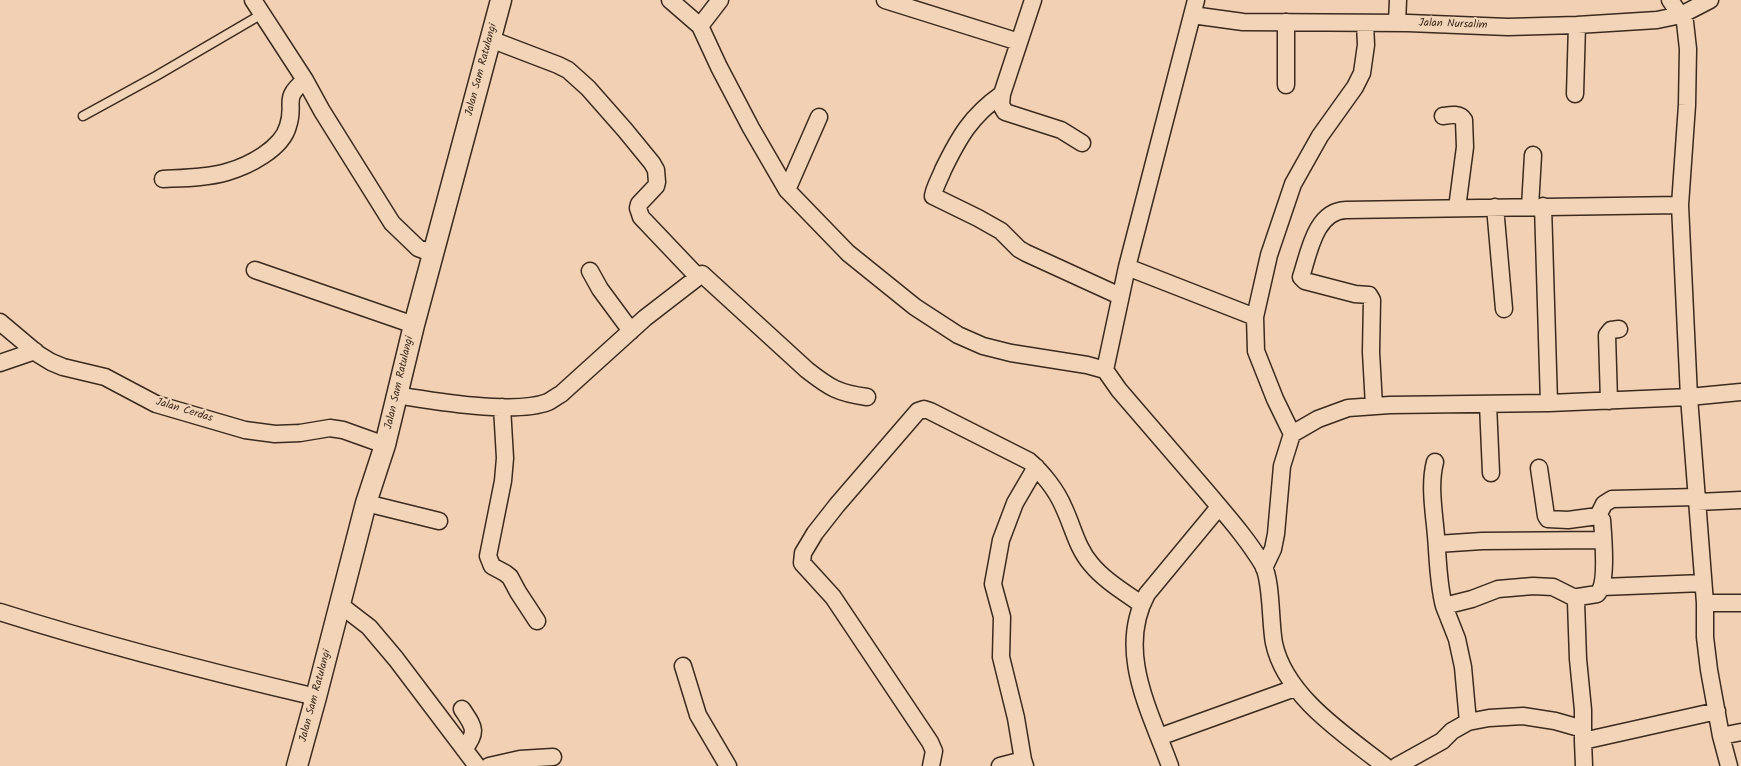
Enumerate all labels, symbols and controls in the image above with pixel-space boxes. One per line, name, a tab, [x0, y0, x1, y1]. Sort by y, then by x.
street label: Jalan Nursalim	[1418, 17, 1488, 33]
street label: Jalan Sam Ratulangi	[463, 22, 501, 118]
street label: Jalan Sam Ratulangi	[383, 335, 417, 431]
street label: Jalan Cerdas	[154, 396, 214, 426]
street label: Jalan Sam Ratulangi	[297, 648, 335, 744]

